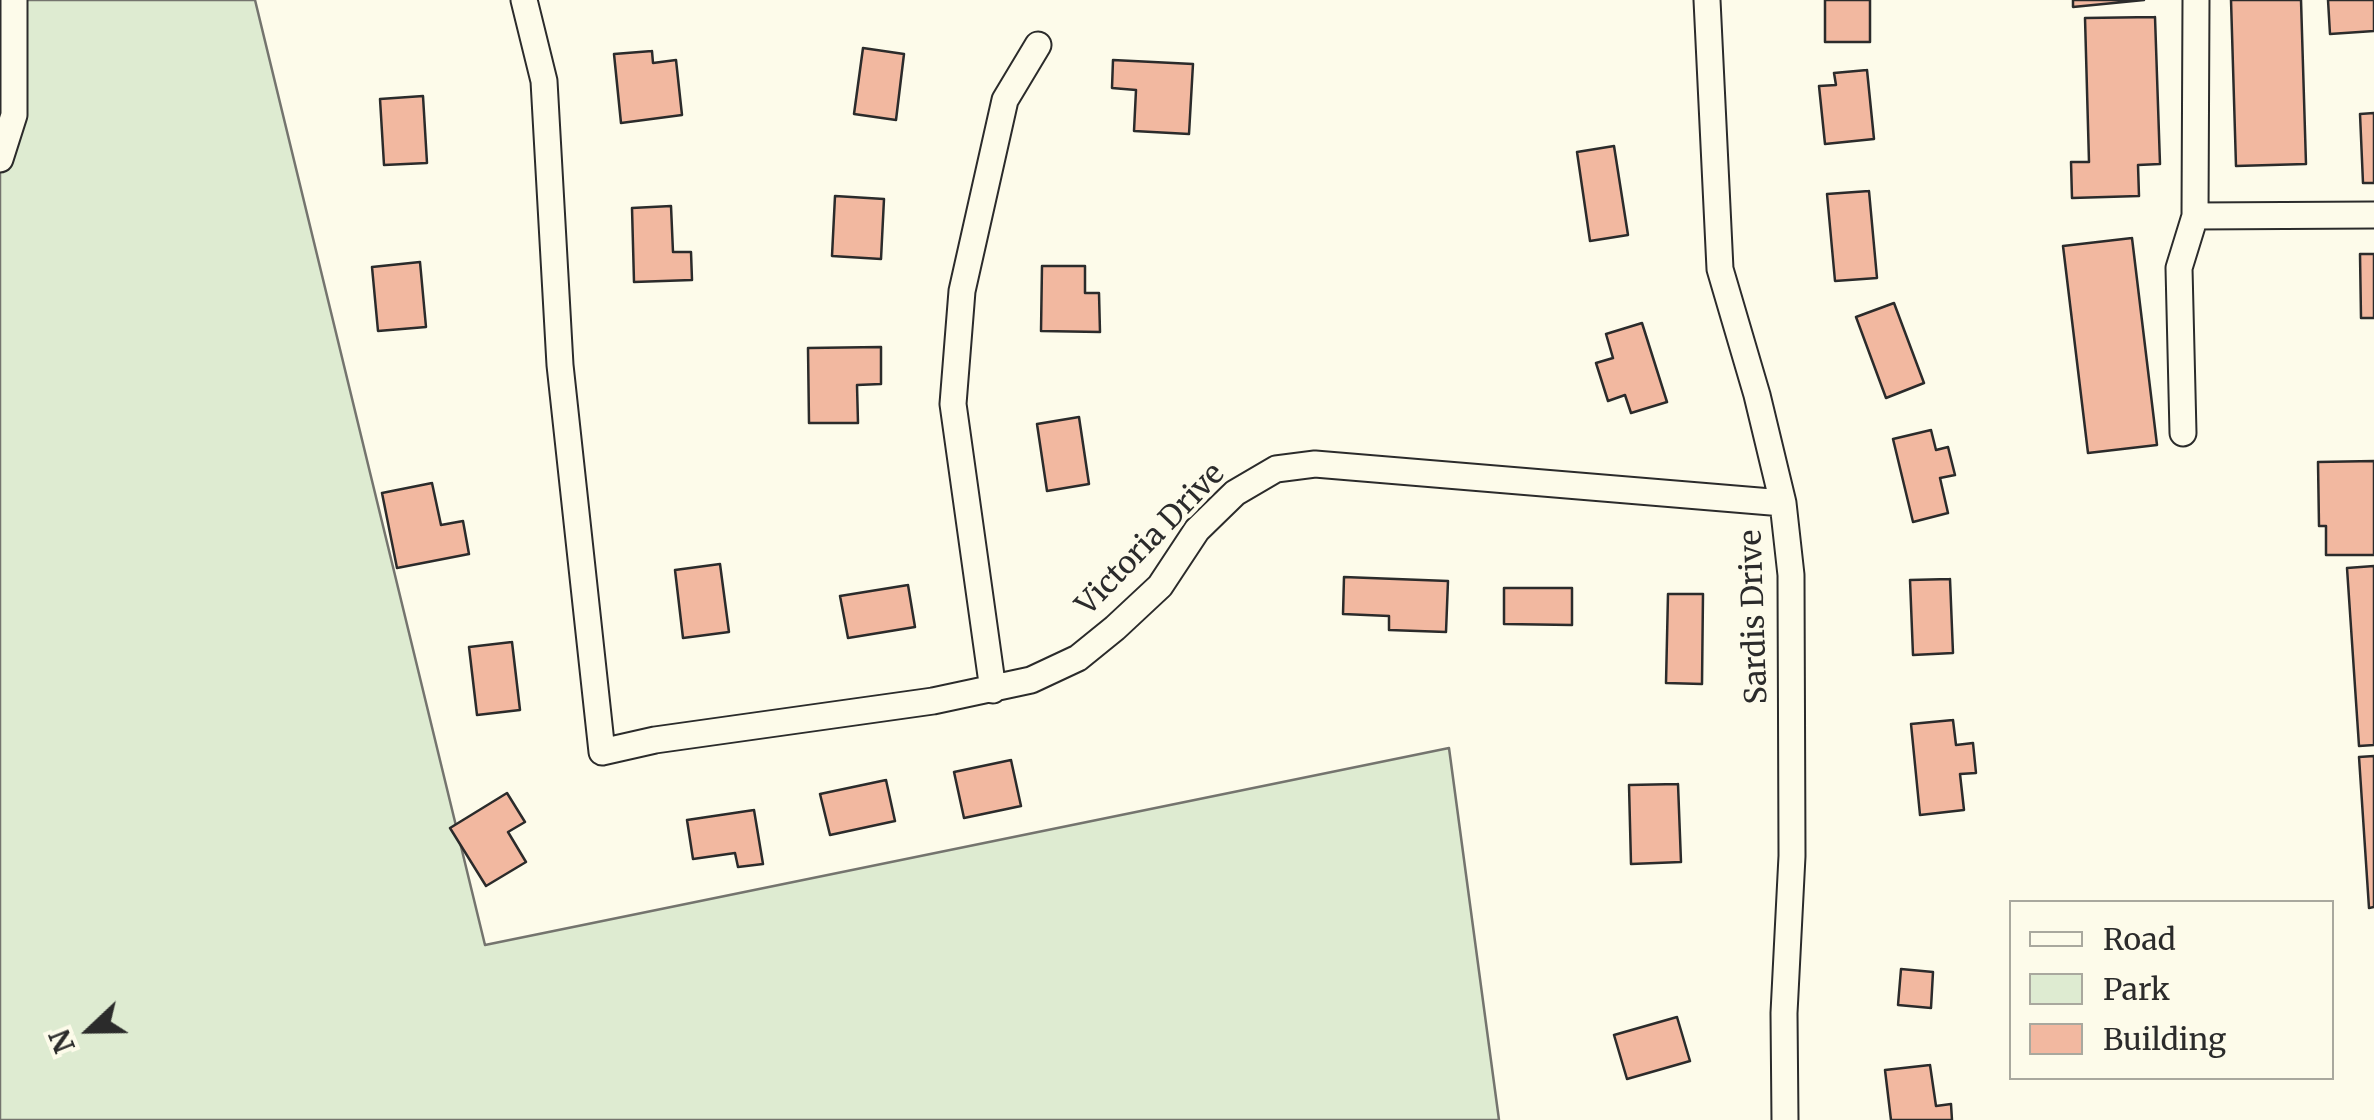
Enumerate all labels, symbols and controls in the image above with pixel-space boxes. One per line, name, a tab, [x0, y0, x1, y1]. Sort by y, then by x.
street label: Victoria Drive	[1070, 457, 1232, 623]
street label: Sardis Drive	[1734, 529, 1776, 705]
legend	[2009, 900, 2334, 1080]
text: Road	[2103, 920, 2176, 958]
text: Park	[2103, 970, 2170, 1008]
north arrow	[40, 980, 140, 1080]
text: Building	[2103, 1020, 2226, 1058]
text: N	[41, 1024, 83, 1058]

